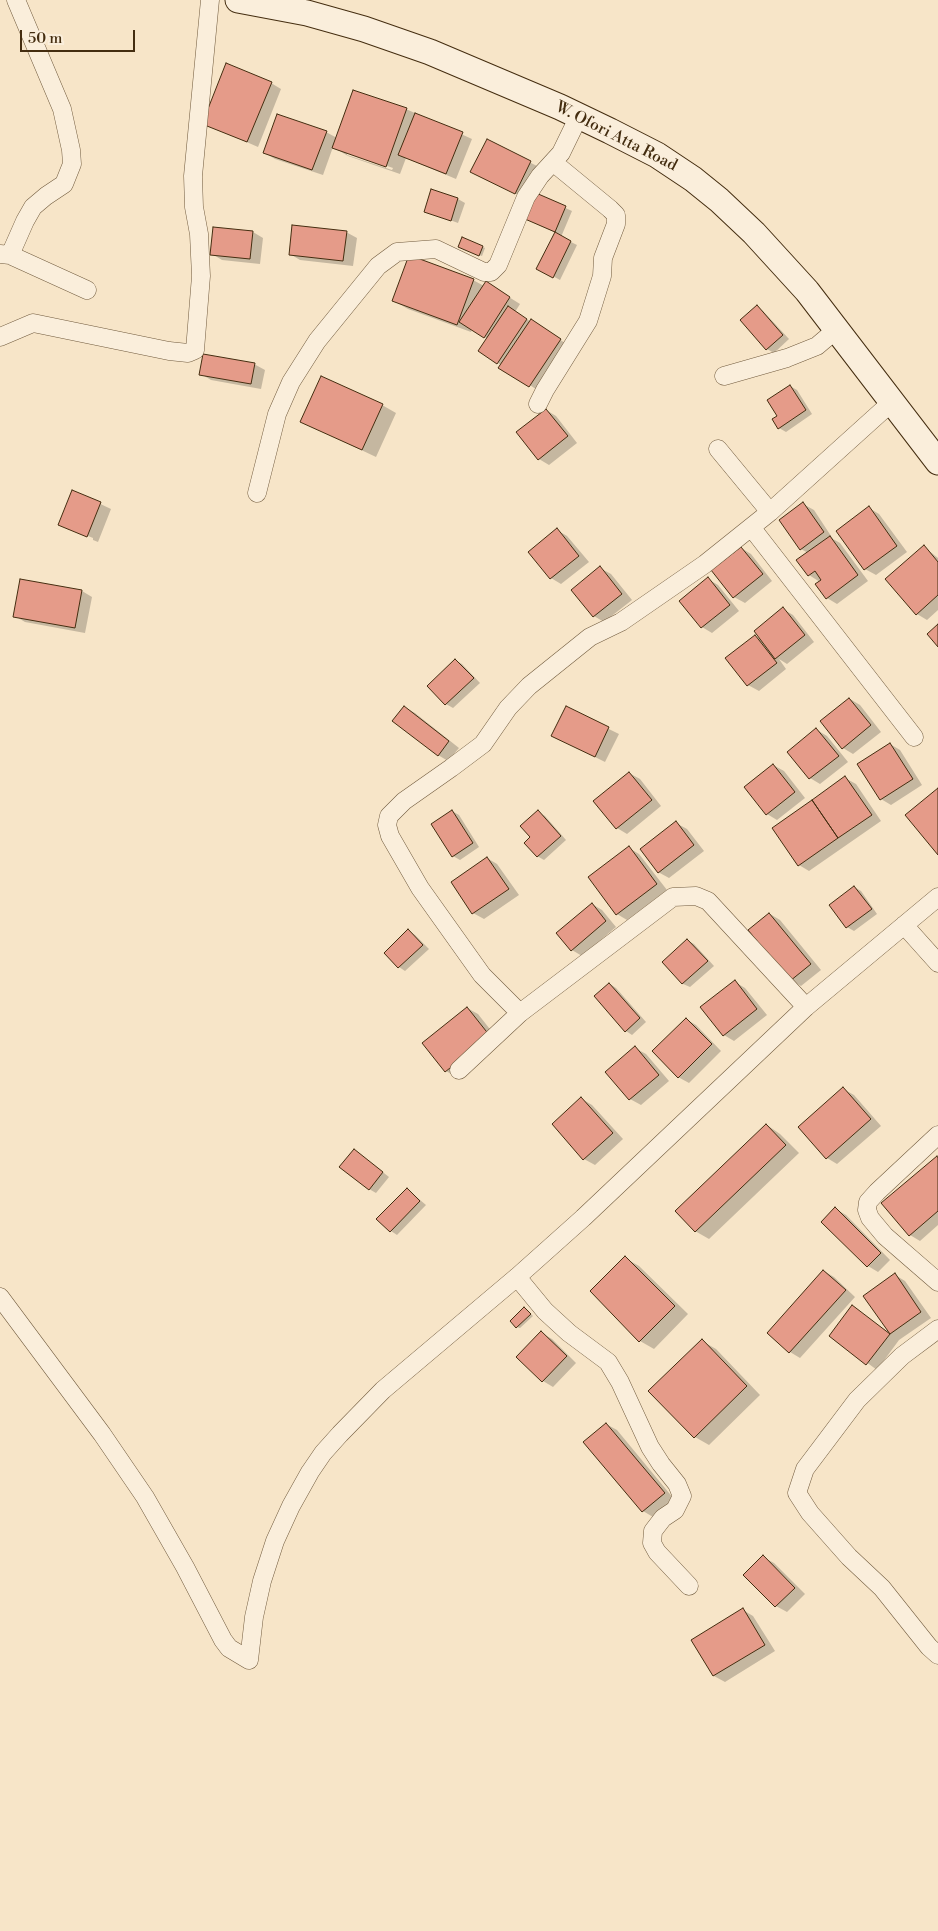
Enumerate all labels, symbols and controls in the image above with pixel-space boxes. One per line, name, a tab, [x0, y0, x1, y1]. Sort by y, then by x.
scale bar	[22, 20, 138, 52]
text: 50 m	[28, 29, 62, 48]
street label: W. Ofori Atta Road	[552, 98, 680, 176]

